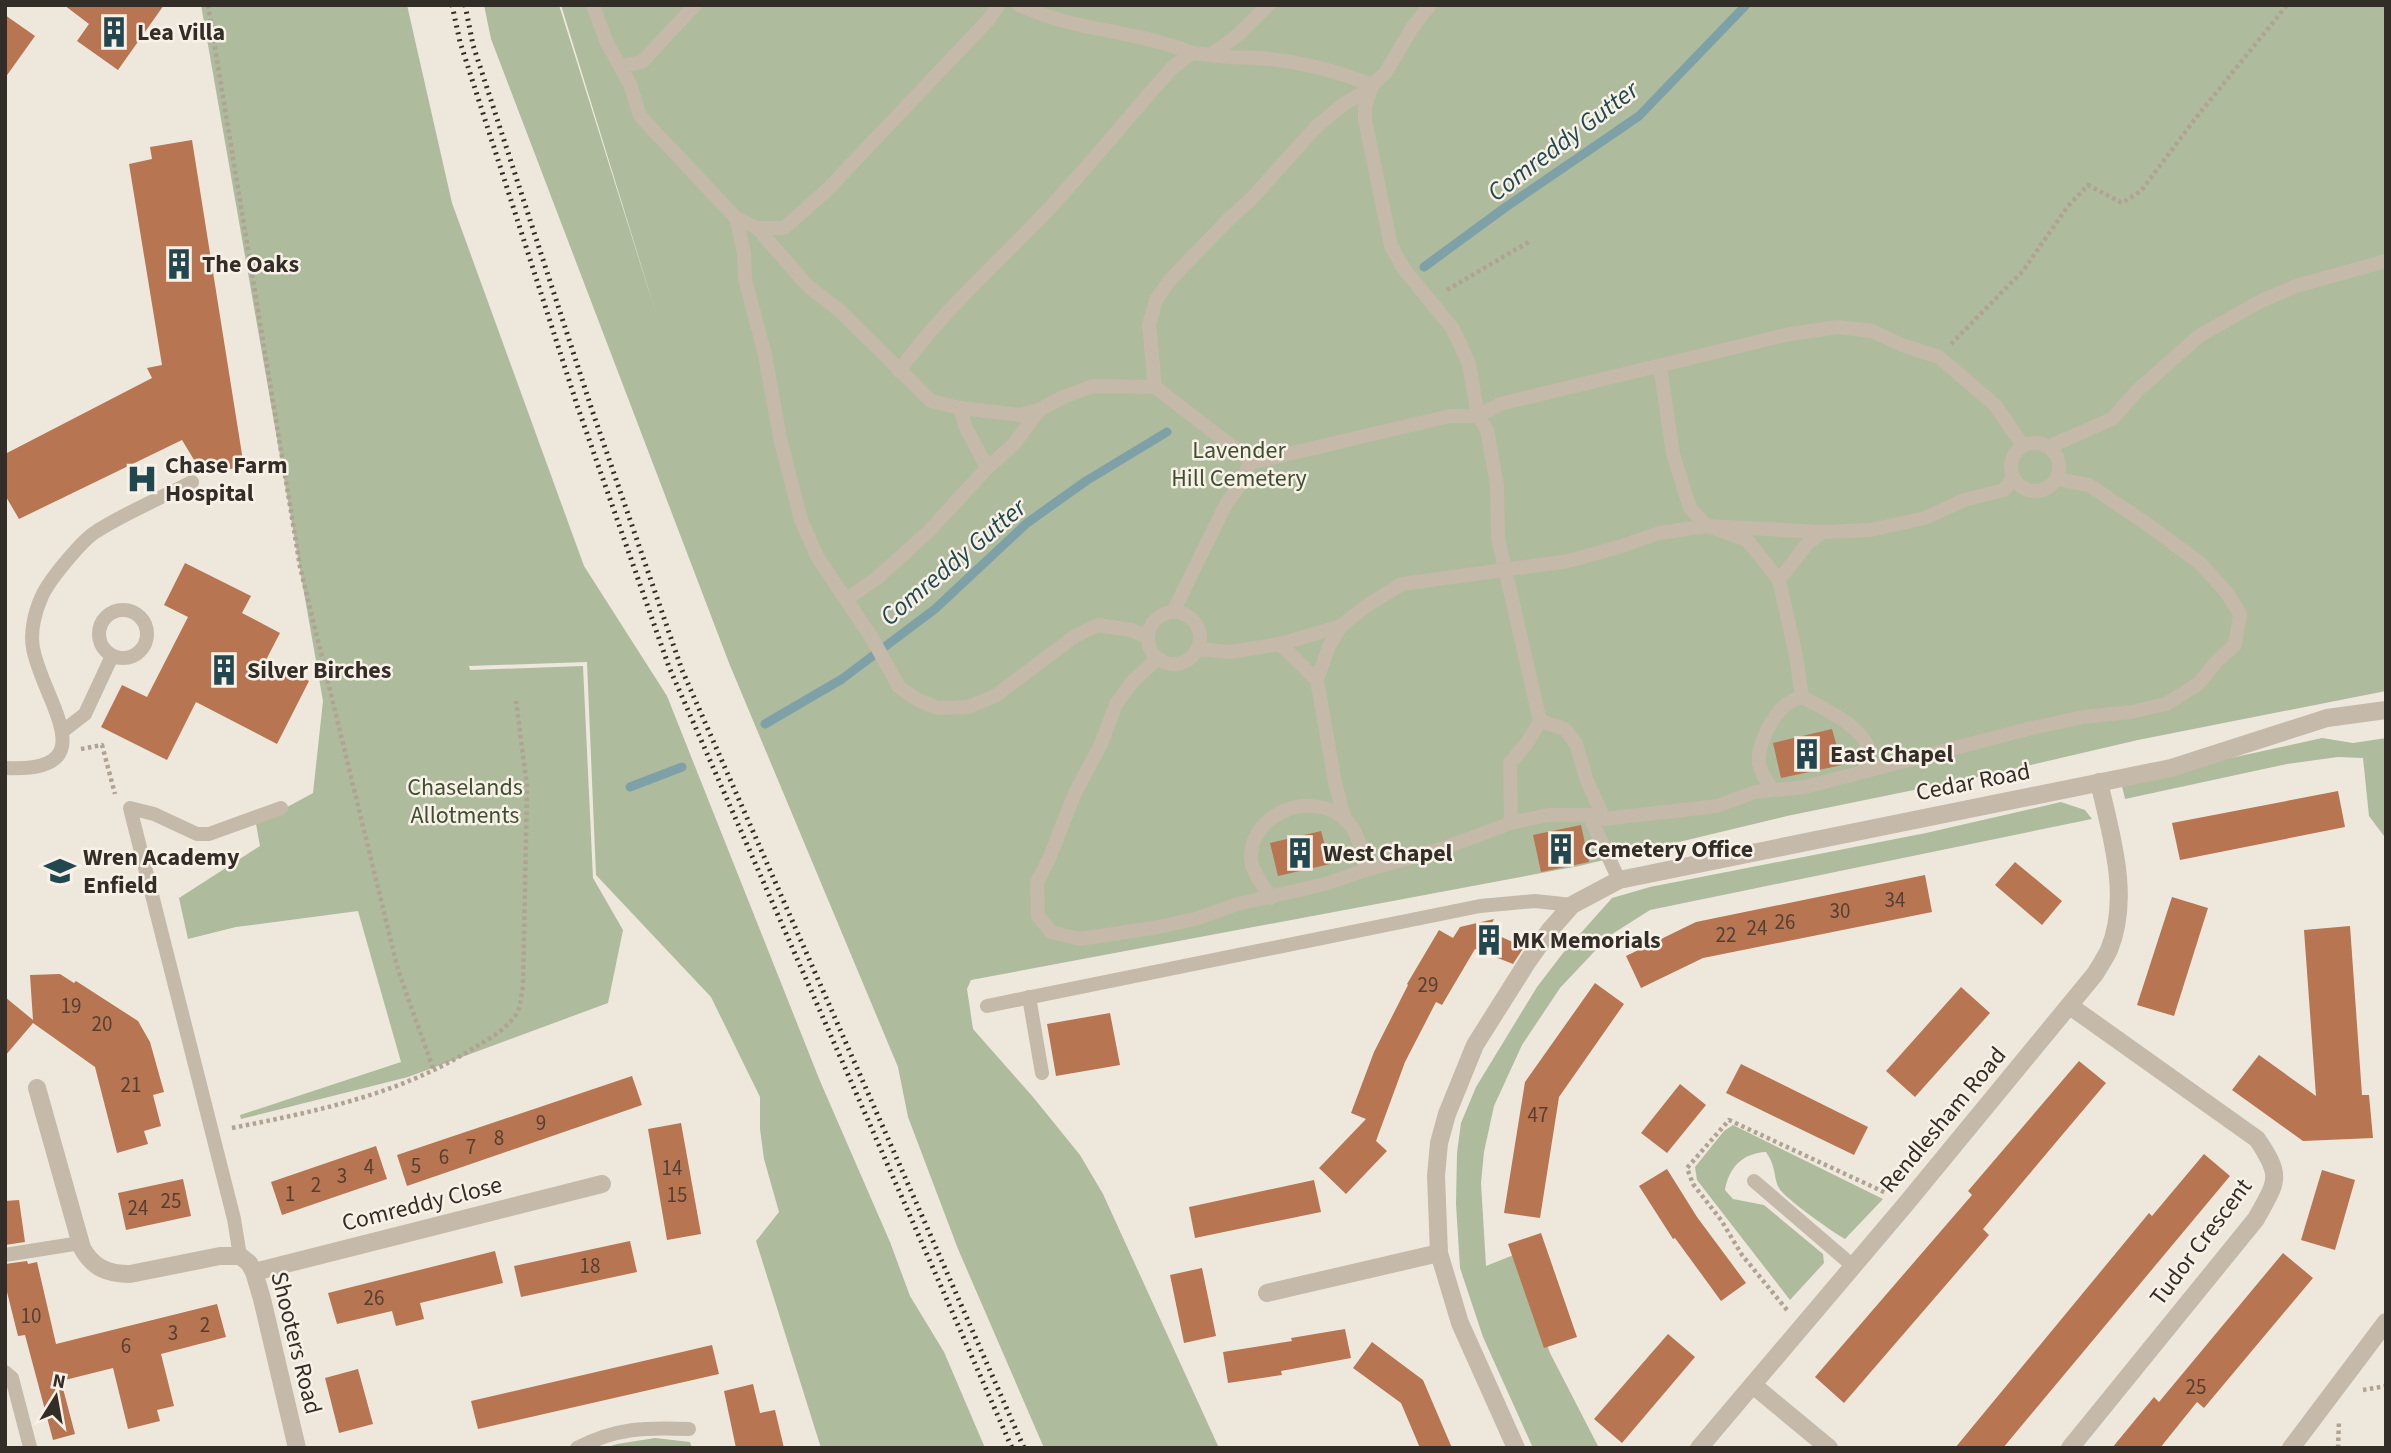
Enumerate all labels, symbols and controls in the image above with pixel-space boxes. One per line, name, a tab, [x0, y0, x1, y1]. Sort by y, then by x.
building icon: Lea Villa	[97, 15, 131, 49]
place label: Lea Villa	[137, 15, 225, 50]
water label: Comreddy Gutter	[1480, 71, 1647, 210]
building icon: The Oaks	[162, 247, 196, 281]
place label: The Oaks	[202, 247, 299, 282]
park label: Lavender Hill Cemetery	[1171, 433, 1307, 496]
place label: Chase Farm Hospital	[165, 448, 288, 511]
hospital icon: Chase Farm Hospital	[125, 462, 159, 496]
water label: Comreddy Gutter	[872, 489, 1035, 634]
building icon: Silver Birches	[207, 653, 241, 687]
place label: Silver Birches	[247, 653, 391, 688]
building icon: East Chapel	[1790, 737, 1824, 771]
place label: East Chapel	[1830, 737, 1953, 772]
street label: Cedar Road	[1913, 754, 2033, 810]
park label: Chaselands Allotments	[407, 770, 523, 833]
building icon: Cemetery Office	[1544, 832, 1578, 866]
place label: Cemetery Office	[1584, 832, 1753, 867]
building icon: West Chapel	[1283, 836, 1317, 870]
place label: West Chapel	[1323, 836, 1453, 871]
place label: Wren Academy Enfield	[83, 840, 240, 903]
school or university icon: Wren Academy Enfield	[43, 854, 77, 888]
house number: 34	[1885, 885, 1905, 915]
house number: 30	[1830, 896, 1850, 926]
house number: 26	[1775, 907, 1795, 937]
house number: 24	[1747, 913, 1767, 943]
house number: 22	[1716, 920, 1736, 950]
building icon: MK Memorials	[1472, 923, 1506, 957]
place label: MK Memorials	[1512, 923, 1661, 958]
house number: 29	[1418, 970, 1438, 1000]
house number: 19	[61, 991, 81, 1021]
house number: 20	[92, 1009, 112, 1039]
street label: Rendlesham Road	[1871, 1039, 2015, 1201]
house number: 21	[121, 1070, 141, 1100]
house number: 47	[1528, 1100, 1548, 1130]
house number: 9	[536, 1108, 546, 1138]
house number: 8	[494, 1123, 504, 1153]
house number: 7	[466, 1132, 476, 1162]
house number: 6	[439, 1142, 449, 1172]
house number: 5	[411, 1151, 421, 1181]
house number: 4	[364, 1152, 374, 1182]
house number: 14	[662, 1153, 682, 1183]
house number: 3	[337, 1161, 347, 1191]
street label: Comreddy Close	[338, 1167, 506, 1241]
house number: 2	[311, 1170, 321, 1200]
street label: Tudor Crescent	[2141, 1171, 2261, 1313]
house number: 1	[285, 1179, 295, 1209]
house number: 15	[667, 1180, 687, 1210]
house number: 25	[161, 1186, 181, 1216]
house number: 24	[128, 1193, 148, 1223]
house number: 18	[580, 1251, 600, 1281]
street label: Shooters Road	[261, 1268, 331, 1418]
house number: 26	[364, 1283, 384, 1313]
house number: 10	[21, 1301, 41, 1331]
house number: 2	[200, 1310, 210, 1340]
house number: 3	[168, 1318, 178, 1348]
house number: 6	[121, 1331, 131, 1361]
north arrow	[21, 1362, 91, 1432]
text: N	[50, 1367, 68, 1396]
house number: 25	[2186, 1372, 2206, 1402]

